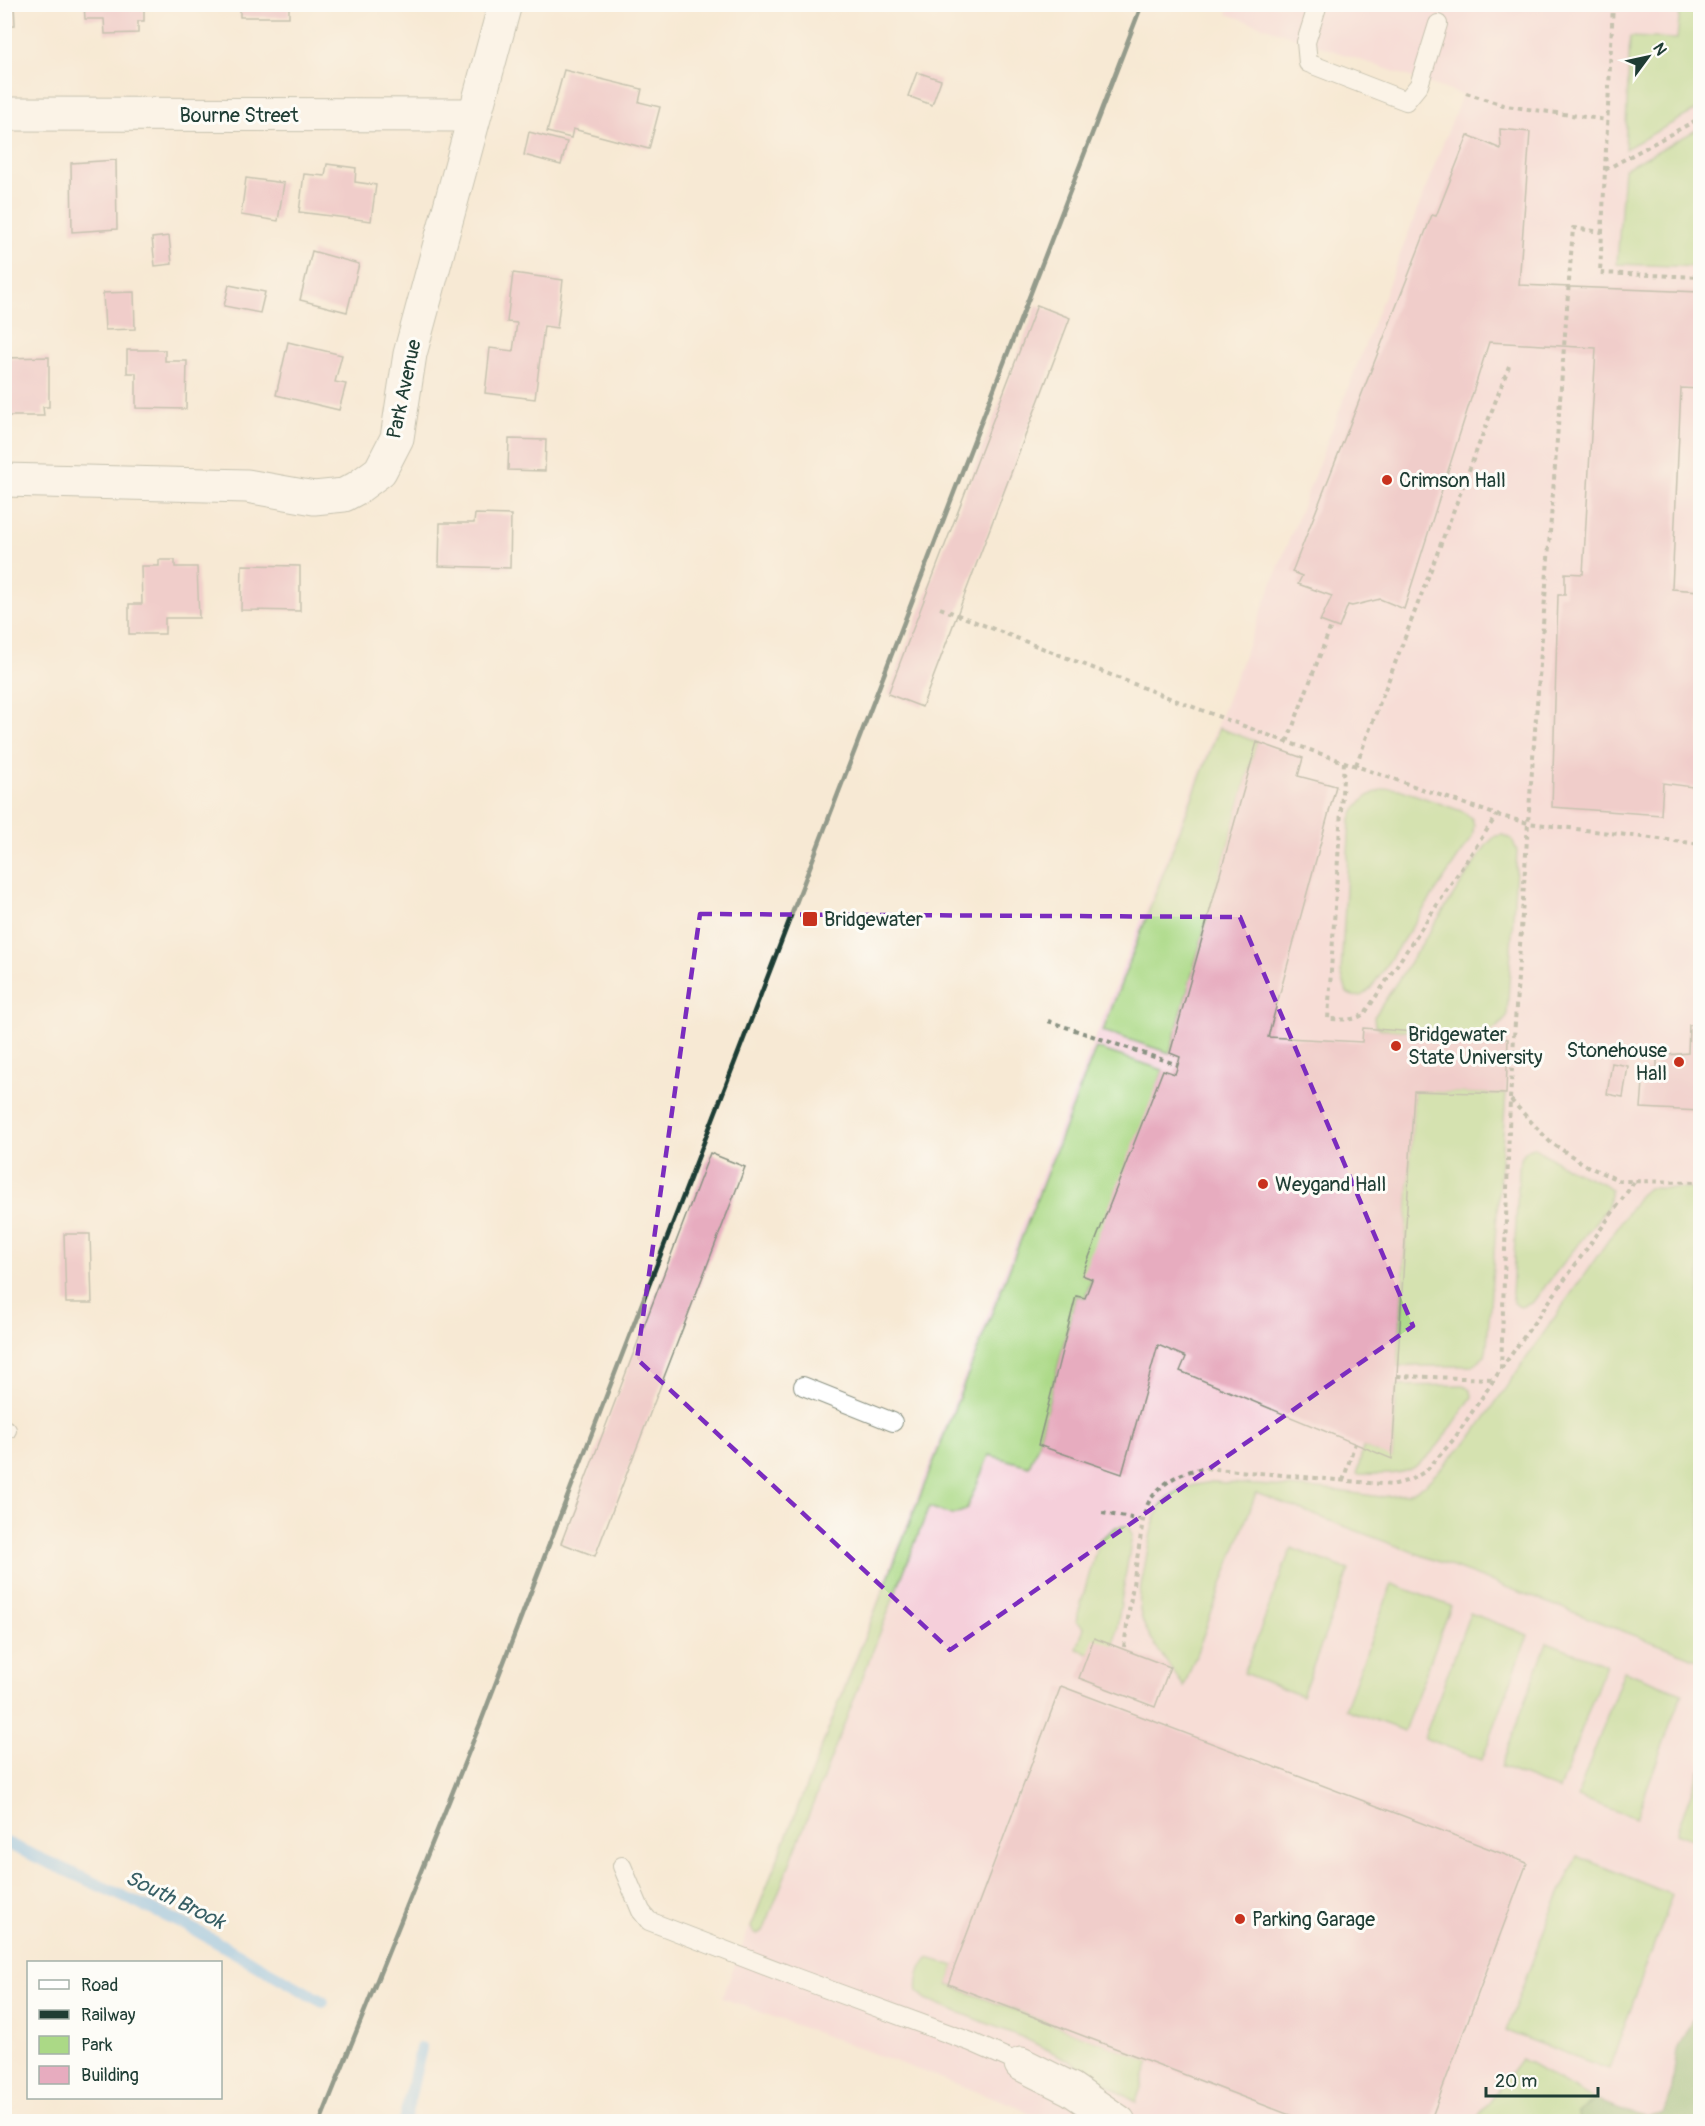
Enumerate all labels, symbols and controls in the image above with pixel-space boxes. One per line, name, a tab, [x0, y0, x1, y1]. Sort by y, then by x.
north arrow	[1618, 27, 1678, 87]
text: N	[1648, 39, 1671, 60]
street label: Bourne Street	[179, 103, 299, 128]
street label: Park Avenue	[381, 337, 427, 441]
place label: Crimson Hall	[1399, 468, 1506, 493]
marker: Crimson Hall	[1380, 473, 1394, 487]
place label: Bridgewater	[824, 907, 923, 932]
marker: Bridgewater	[801, 910, 819, 928]
place label: Bridgewater State University	[1408, 1022, 1543, 1070]
place label: Stonehouse Hall	[1567, 1038, 1667, 1086]
marker: Bridgewater State University	[1389, 1039, 1403, 1053]
marker: Stonehouse Hall	[1672, 1055, 1686, 1069]
place label: Weygand Hall	[1275, 1172, 1386, 1197]
marker: Weygand Hall	[1256, 1177, 1270, 1191]
water label: South Brook	[121, 1864, 231, 1937]
place label: Parking Garage	[1252, 1907, 1375, 1932]
marker: Parking Garage	[1233, 1912, 1247, 1926]
legend	[27, 1961, 222, 2099]
text: Road	[81, 1974, 118, 1997]
text: Railway	[81, 2004, 136, 2027]
text: Park	[81, 2034, 113, 2057]
scale bar	[1486, 2060, 1598, 2098]
text: Building	[81, 2064, 139, 2087]
text: 20 m	[1495, 2070, 1537, 2093]

